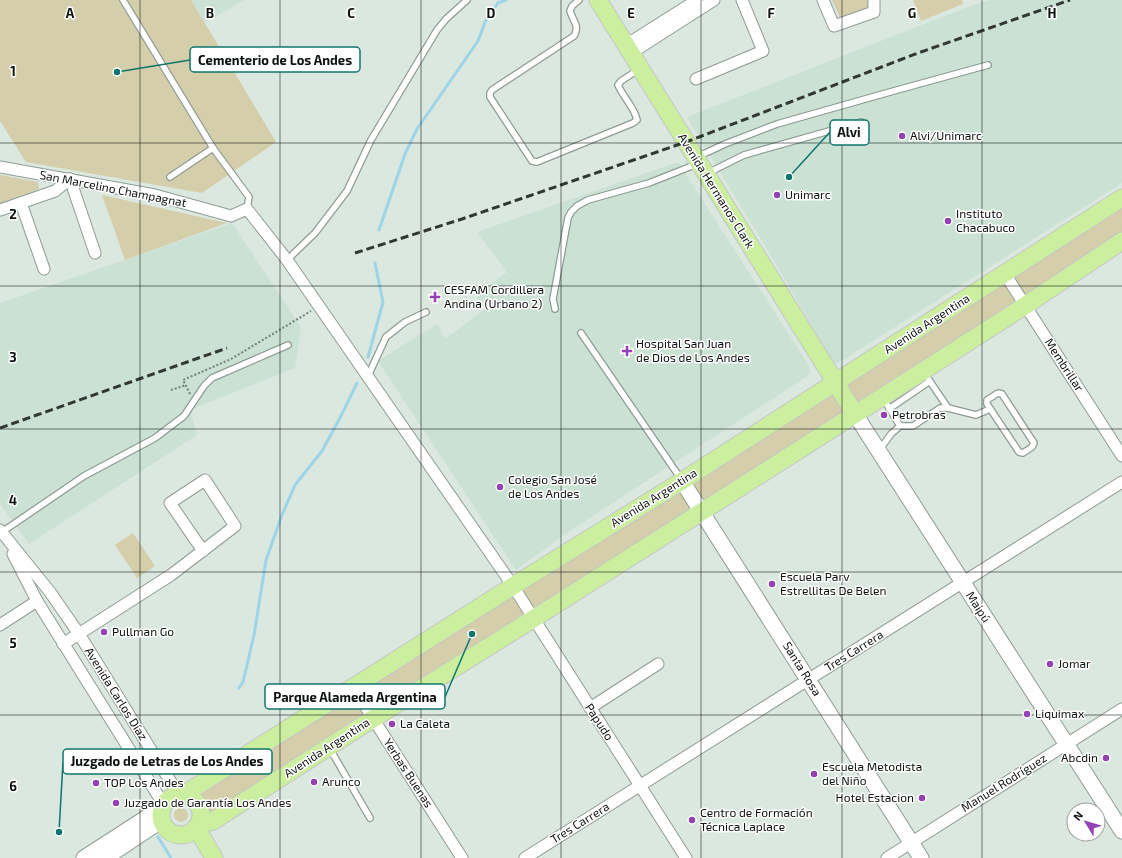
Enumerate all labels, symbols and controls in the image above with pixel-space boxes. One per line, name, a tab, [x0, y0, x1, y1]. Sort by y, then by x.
text: A	[66, 5, 75, 21]
text: B	[206, 5, 214, 21]
text: C	[347, 5, 355, 21]
text: D	[487, 5, 496, 21]
text: E	[627, 5, 635, 21]
text: F	[767, 5, 775, 21]
text: G	[908, 5, 916, 21]
text: H	[1048, 5, 1057, 21]
callout: Cementerio de Los Andes	[190, 47, 360, 72]
text: Cementerio de Los Andes	[198, 52, 352, 68]
text: 1	[10, 63, 16, 79]
callout: Alvi	[830, 120, 869, 145]
text: Alvi	[837, 124, 861, 140]
place label: Alvi/Unimarc	[910, 128, 982, 142]
street label: Avenida Hermanos Clark	[676, 130, 758, 251]
marker: Alvi/Unimarc	[897, 131, 907, 141]
street label: San Marcelino Champagnat	[39, 167, 188, 209]
place label: Unimarc	[785, 187, 831, 201]
marker: Unimarc	[772, 190, 782, 200]
text: 2	[9, 206, 17, 222]
place label: Instituto Chacabuco	[956, 206, 1015, 234]
marker: Instituto Chacabuco	[943, 216, 953, 226]
place label: CESFAM Cordillera Andina (Urbano 2)	[444, 282, 544, 310]
street label: Avenida Argentina	[881, 290, 972, 356]
marker: CESFAM Cordillera Andina (Urbano 2)	[429, 291, 441, 303]
street label: Membrillar	[1042, 335, 1087, 394]
place label: Hospital San Juan de Dios de Los Andes	[636, 336, 750, 364]
marker: Hospital San Juan de Dios de Los Andes	[621, 345, 633, 357]
text: 3	[9, 349, 17, 365]
place label: Petrobras	[892, 407, 946, 421]
marker: Petrobras	[879, 410, 889, 420]
street label: Avenida Argentina	[608, 465, 699, 529]
place label: Colegio San José de Los Andes	[508, 472, 597, 500]
marker: Colegio San José de Los Andes	[495, 482, 505, 492]
text: 4	[9, 492, 17, 508]
place label: Escuela Parv Estrellitas De Belen	[780, 569, 887, 597]
marker: Escuela Parv Estrellitas De Belen	[767, 579, 777, 589]
street label: Maipú	[964, 588, 994, 624]
place label: Pullman Go	[112, 624, 174, 638]
marker: Pullman Go	[99, 627, 109, 637]
street label: Tres Carrera	[822, 627, 885, 674]
text: 5	[9, 635, 17, 651]
street label: Santa Rosa	[781, 639, 825, 698]
street label: Avenida Carlos Díaz	[83, 644, 151, 743]
place label: Jomar	[1058, 656, 1091, 670]
marker: Jomar	[1045, 659, 1055, 669]
callout: Parque Alameda Argentina	[265, 684, 445, 709]
text: Parque Alameda Argentina	[273, 689, 437, 705]
street label: Papudo	[583, 700, 617, 743]
place label: Liquimax	[1035, 706, 1085, 720]
marker: Liquimax	[1022, 709, 1032, 719]
street label: Avenida Argentina	[281, 714, 372, 780]
place label: La Caleta	[400, 716, 450, 730]
marker: La Caleta	[387, 719, 397, 729]
street label: Yerbas Buenas	[381, 735, 436, 810]
callout: Juzgado de Letras de Los Andes	[63, 749, 272, 774]
street label: Manuel Rodríguez	[958, 750, 1049, 814]
place label: Abcdin	[1061, 750, 1098, 764]
text: Juzgado de Letras de Los Andes	[71, 753, 264, 769]
marker: Abcdin	[1101, 753, 1111, 763]
place label: Escuela Metodista del Niño	[822, 759, 922, 787]
marker: Escuela Metodista del Niño	[809, 769, 819, 779]
place label: Arunco	[322, 774, 361, 788]
place label: TOP Los Andes	[104, 775, 184, 789]
marker: Arunco	[309, 777, 319, 787]
text: 6	[9, 778, 17, 794]
marker: TOP Los Andes	[91, 778, 101, 788]
place label: Hotel Estacion	[836, 790, 914, 804]
marker: Hotel Estacion	[917, 793, 927, 803]
place label: Juzgado de Garantía Los Andes	[124, 795, 291, 809]
marker: Juzgado de Garantía Los Andes	[111, 798, 121, 808]
street label: Tres Carrera	[548, 799, 611, 846]
north arrow	[1066, 802, 1106, 842]
place label: Centro de Formación Técnica Laplace	[700, 805, 813, 833]
text: N	[1070, 808, 1085, 823]
marker: Centro de Formación Técnica Laplace	[687, 815, 697, 825]

